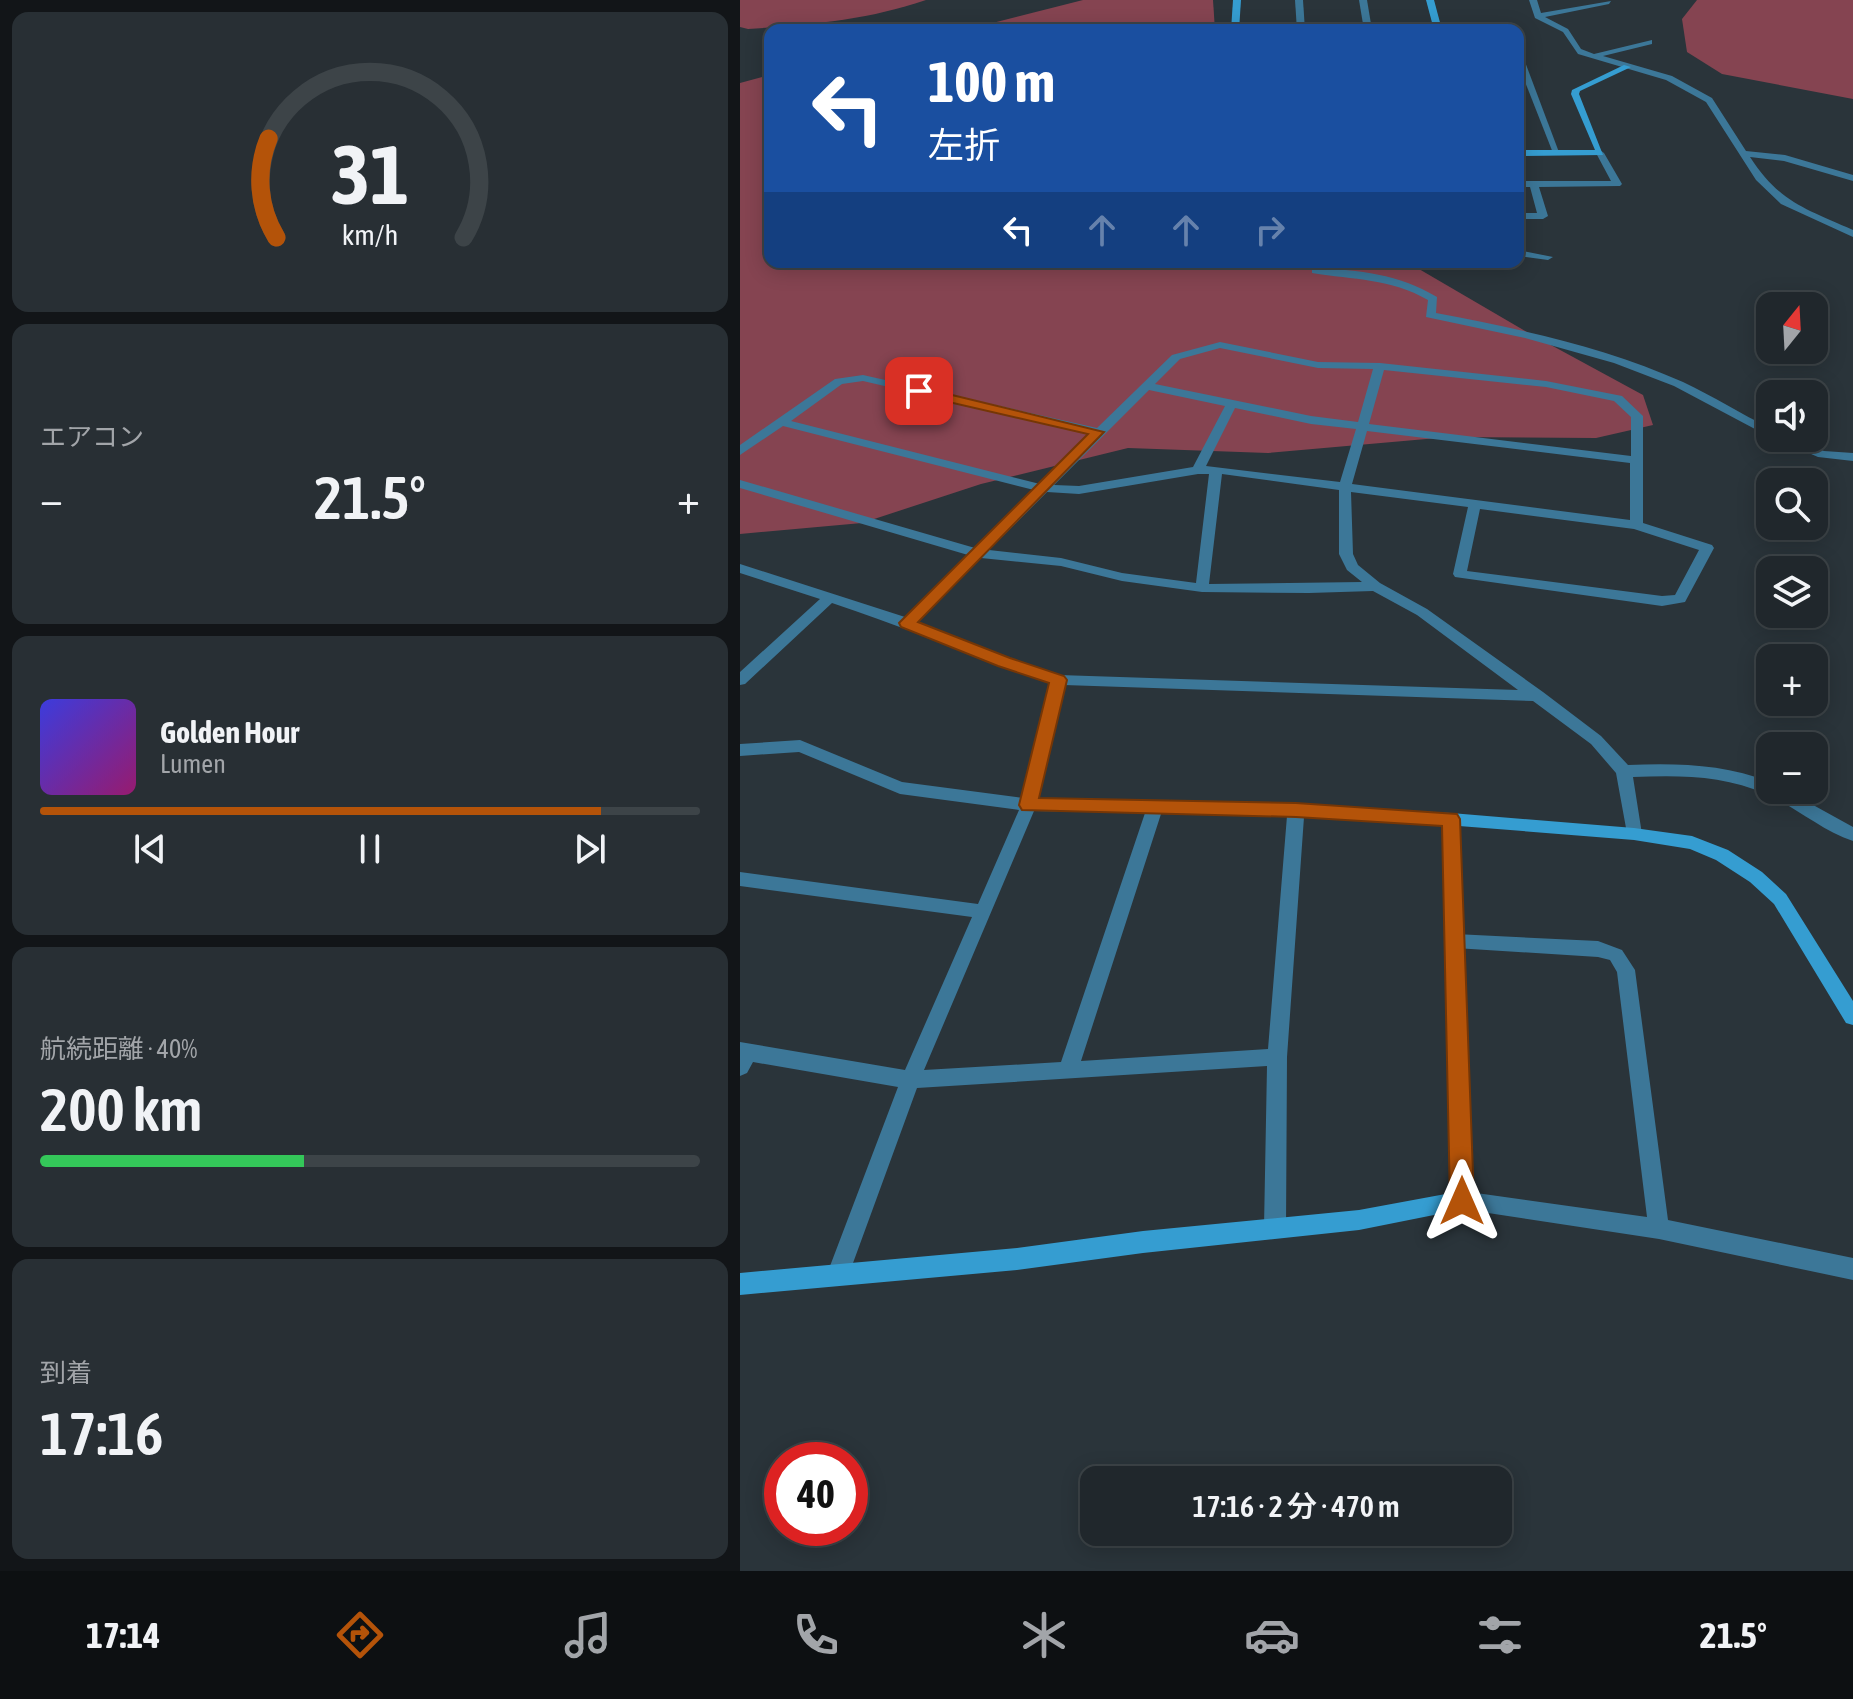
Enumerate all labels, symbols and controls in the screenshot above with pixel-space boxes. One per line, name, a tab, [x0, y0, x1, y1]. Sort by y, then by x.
text: 100 m	[928, 50, 1055, 114]
icon: left	[796, 56, 900, 160]
text: 左折	[928, 124, 1000, 166]
text: 31	[331, 125, 409, 221]
icon: left	[996, 208, 1040, 252]
icon: ahead	[1080, 208, 1124, 252]
icon: ahead	[1164, 208, 1208, 252]
icon: right	[1248, 208, 1292, 252]
text: km/h	[342, 218, 398, 251]
north arrow	[1756, 292, 1828, 364]
map controls	[1756, 292, 1828, 804]
pin	[885, 357, 953, 425]
icon: arrive	[897, 369, 941, 413]
button: sound	[1756, 380, 1828, 452]
text: エアコン	[40, 422, 144, 452]
text: 21.5°	[314, 463, 426, 532]
button: search	[1756, 468, 1828, 540]
text: −	[40, 473, 63, 523]
text: +	[677, 473, 700, 523]
button: layers	[1756, 556, 1828, 628]
button: +	[1756, 644, 1828, 716]
text: Golden Hour	[160, 715, 299, 749]
button: −	[1756, 732, 1828, 804]
text: Lumen	[160, 749, 226, 779]
icon: previous	[128, 827, 172, 871]
icon: pause	[348, 827, 392, 871]
icon: next	[568, 827, 612, 871]
text: 航続距離 · 40%	[40, 1034, 197, 1064]
text: 200 km	[40, 1075, 202, 1144]
position arrow	[1420, 1159, 1504, 1243]
text: 到着	[40, 1358, 92, 1388]
text: 17:16	[40, 1399, 163, 1468]
speed limit sign: 40	[764, 1442, 868, 1546]
text: 17:16 · 2 分 · 470 m	[1192, 1489, 1400, 1523]
icon: directions	[332, 1607, 388, 1663]
icon: music	[560, 1607, 616, 1663]
icon: phone	[788, 1607, 844, 1663]
icon: climate	[1016, 1607, 1072, 1663]
icon: car	[1244, 1607, 1300, 1663]
icon: filters	[1472, 1607, 1528, 1663]
text: 17:14	[86, 1614, 160, 1656]
text: 21.5°	[1700, 1614, 1767, 1656]

